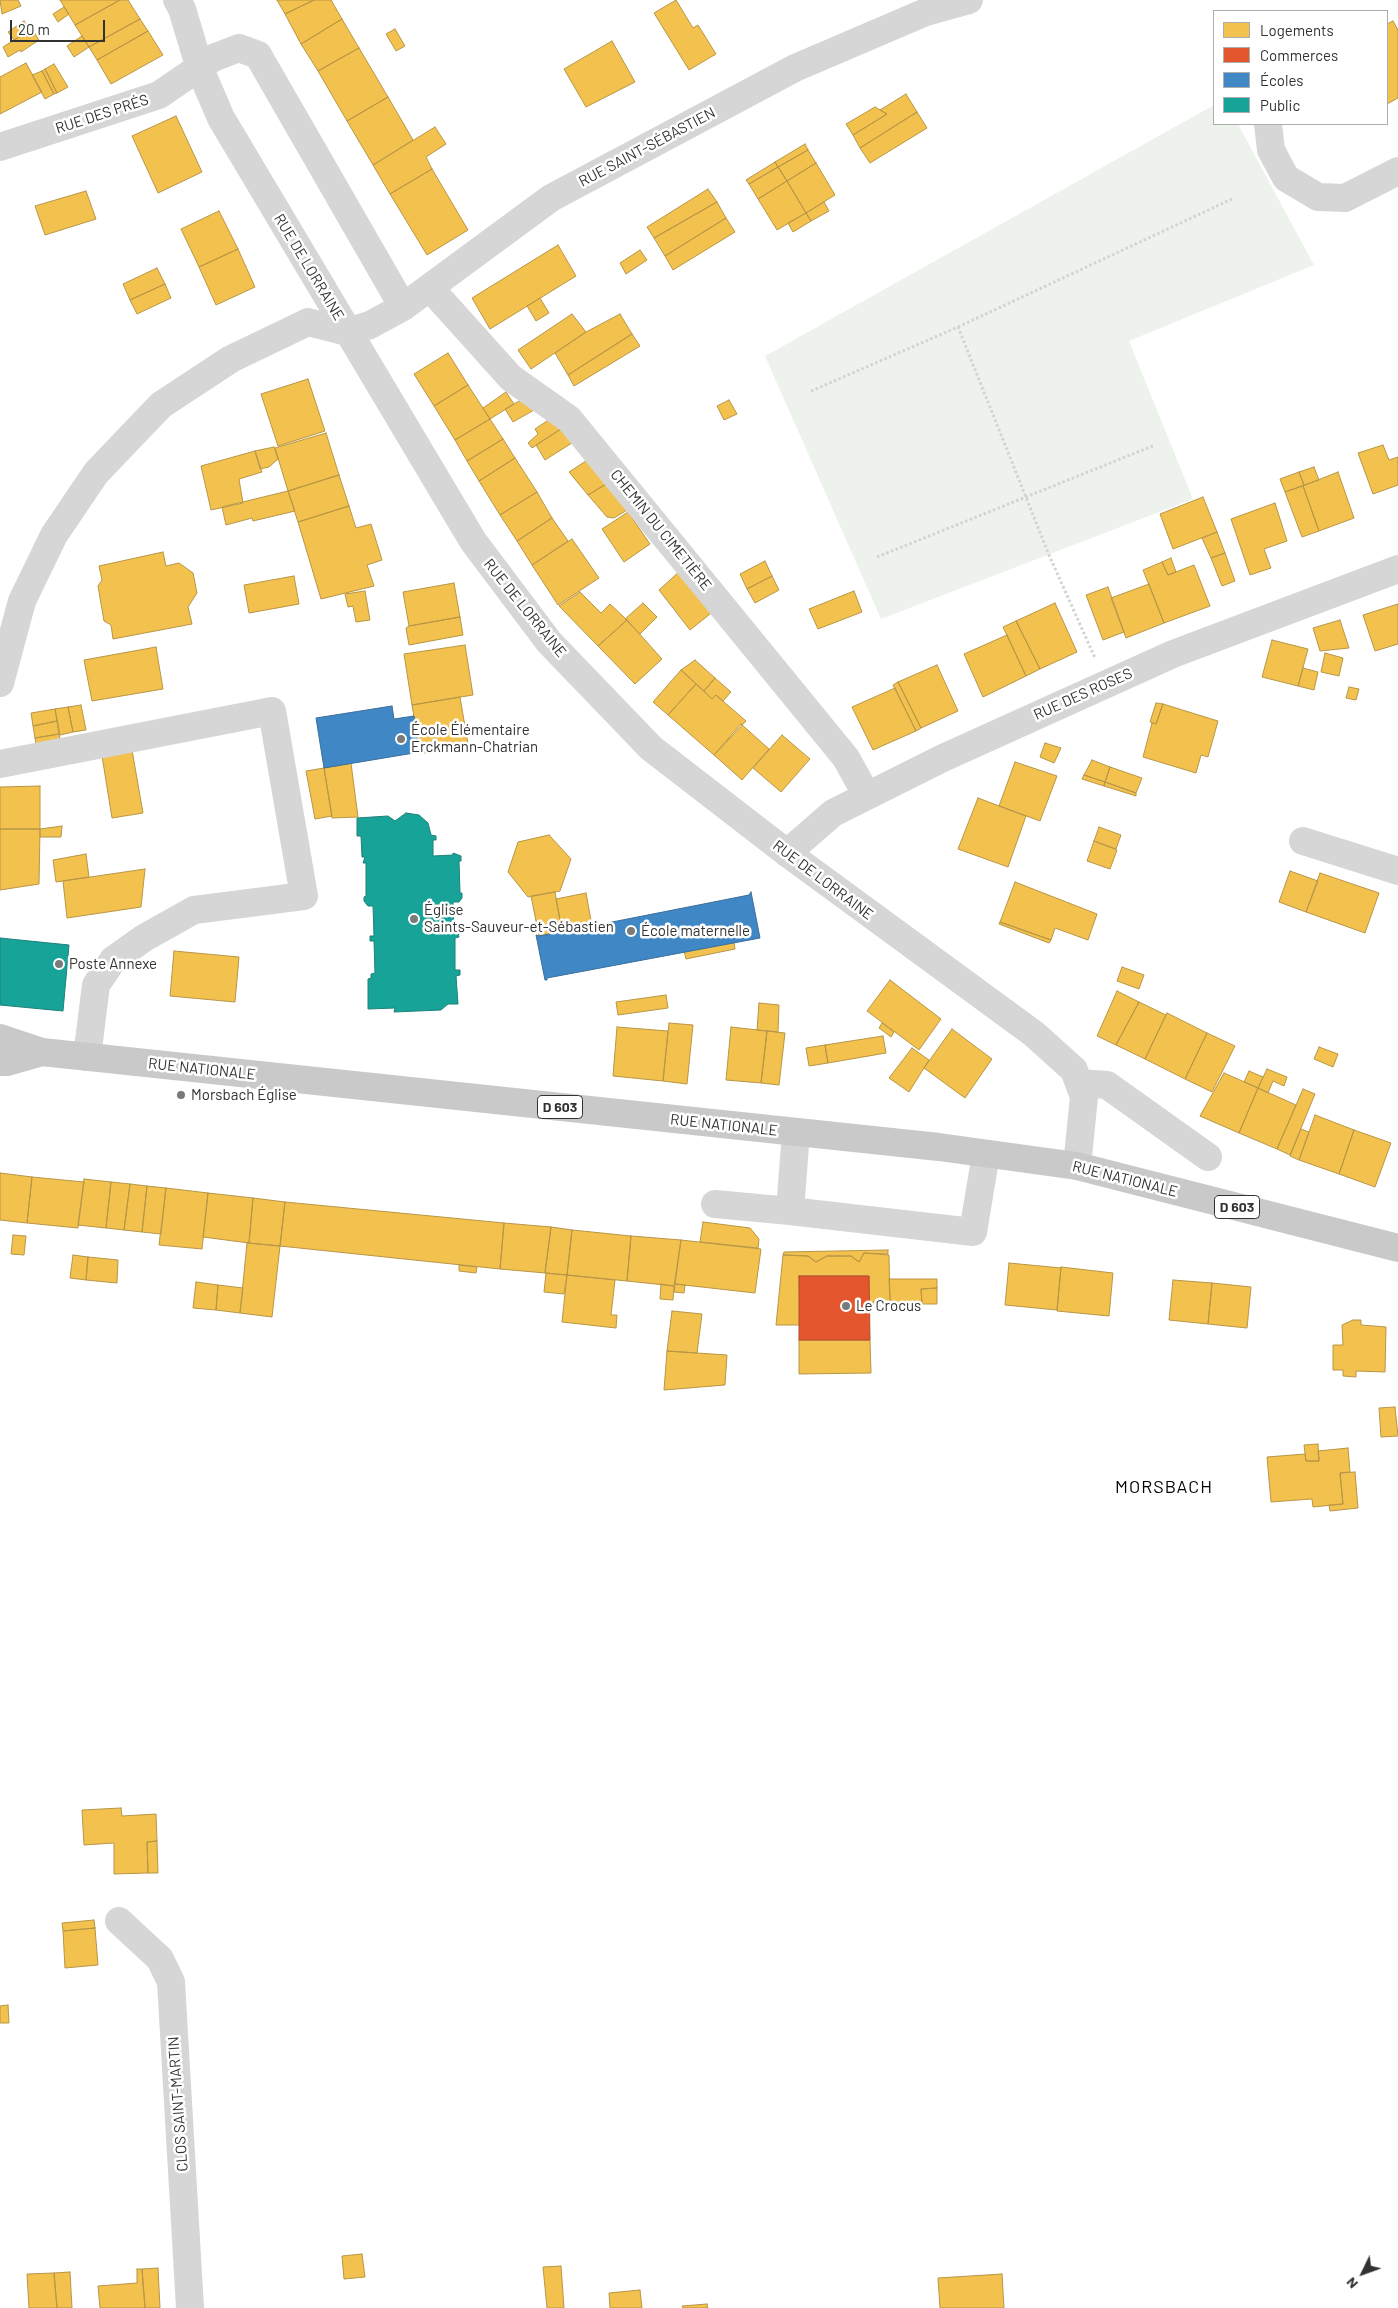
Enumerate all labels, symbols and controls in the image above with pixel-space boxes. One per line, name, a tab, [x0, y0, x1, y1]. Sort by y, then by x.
scale bar	[12, 10, 108, 42]
legend	[1213, 10, 1388, 125]
text: 20 m	[18, 20, 50, 38]
text: Logements	[1260, 21, 1334, 39]
text: Commerces	[1260, 46, 1338, 64]
text: Écoles	[1260, 71, 1304, 89]
street label: RUE DES PRÉS	[53, 90, 151, 138]
text: Public	[1260, 96, 1300, 114]
street label: RUE SAINT-SÉBASTIEN	[576, 103, 718, 191]
street label: RUE DE LORRAINE	[270, 210, 348, 324]
street label: CHEMIN DU CIMETIÈRE	[607, 466, 715, 594]
street label: RUE DE LORRAINE	[480, 555, 570, 661]
street label: RUE DES ROSES	[1031, 664, 1135, 724]
place label: École Élémentaire Erckmann-Chatrian	[411, 721, 538, 756]
marker: École Élémentaire Erckmann-Chatrian	[395, 733, 407, 745]
street label: RUE DE LORRAINE	[769, 836, 877, 924]
place label: Église Saints-Sauveur-et-Sébastien	[424, 901, 614, 936]
marker: Église Saints-Sauveur-et-Sébastien	[408, 913, 420, 925]
place label: École maternelle	[641, 922, 750, 940]
marker: École maternelle	[625, 925, 637, 937]
place label: Poste Annexe	[69, 955, 157, 973]
marker: Poste Annexe	[53, 958, 65, 970]
street label: RUE NATIONALE	[147, 1054, 257, 1084]
place label: Morsbach Église	[191, 1086, 297, 1104]
marker: Morsbach Église	[175, 1089, 187, 1101]
road number: D 603	[538, 1096, 582, 1118]
street label: RUE NATIONALE	[669, 1110, 779, 1140]
street label: RUE NATIONALE	[1071, 1157, 1179, 1201]
road number: D 603	[1214, 1196, 1260, 1218]
place label: Le Crocus	[856, 1297, 921, 1315]
marker: Le Crocus	[840, 1300, 852, 1312]
district label: MORSBACH	[1114, 1476, 1214, 1498]
street label: CLOS SAINT-MARTIN	[164, 2036, 192, 2172]
north arrow	[1338, 2248, 1388, 2298]
text: N	[1342, 2274, 1361, 2293]

